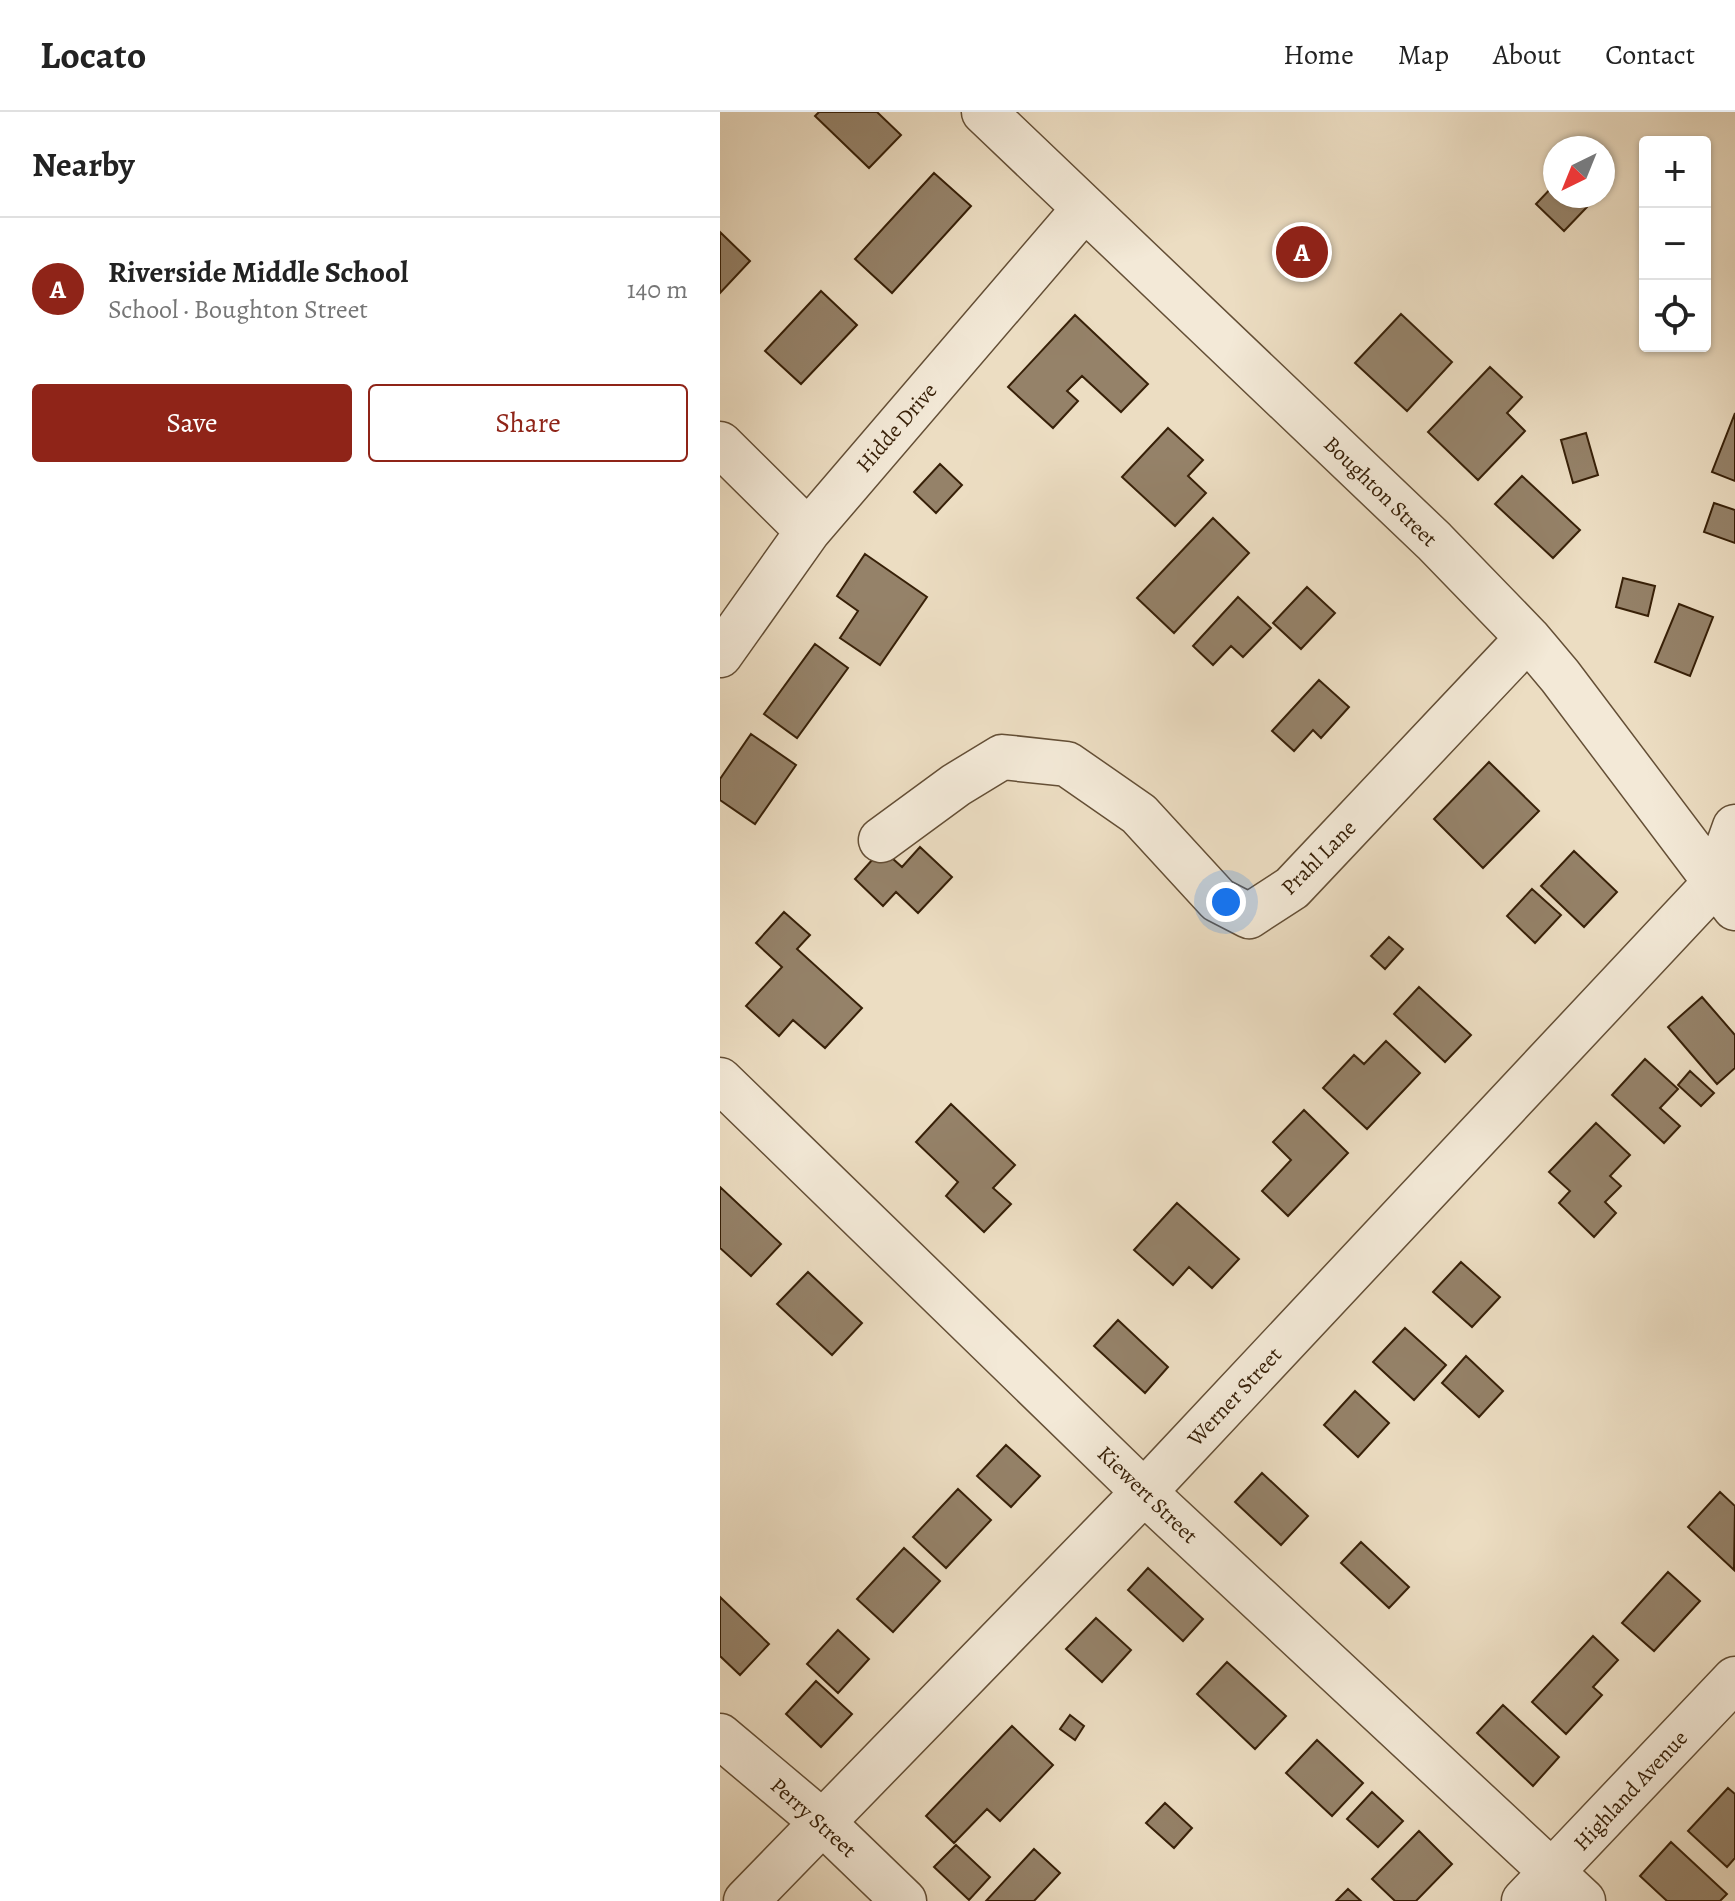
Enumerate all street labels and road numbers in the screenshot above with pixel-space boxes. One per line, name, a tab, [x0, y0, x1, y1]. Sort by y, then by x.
street label: Hidde Drive	[849, 376, 944, 479]
street label: Boughton Street	[1317, 430, 1444, 554]
street label: Prahl Lane	[1274, 813, 1363, 902]
street label: Werner Street	[1180, 1340, 1289, 1454]
street label: Kiewert Street	[1090, 1439, 1204, 1550]
street label: Highland Avenue	[1567, 1724, 1694, 1857]
street label: Perry Street	[764, 1771, 863, 1865]

